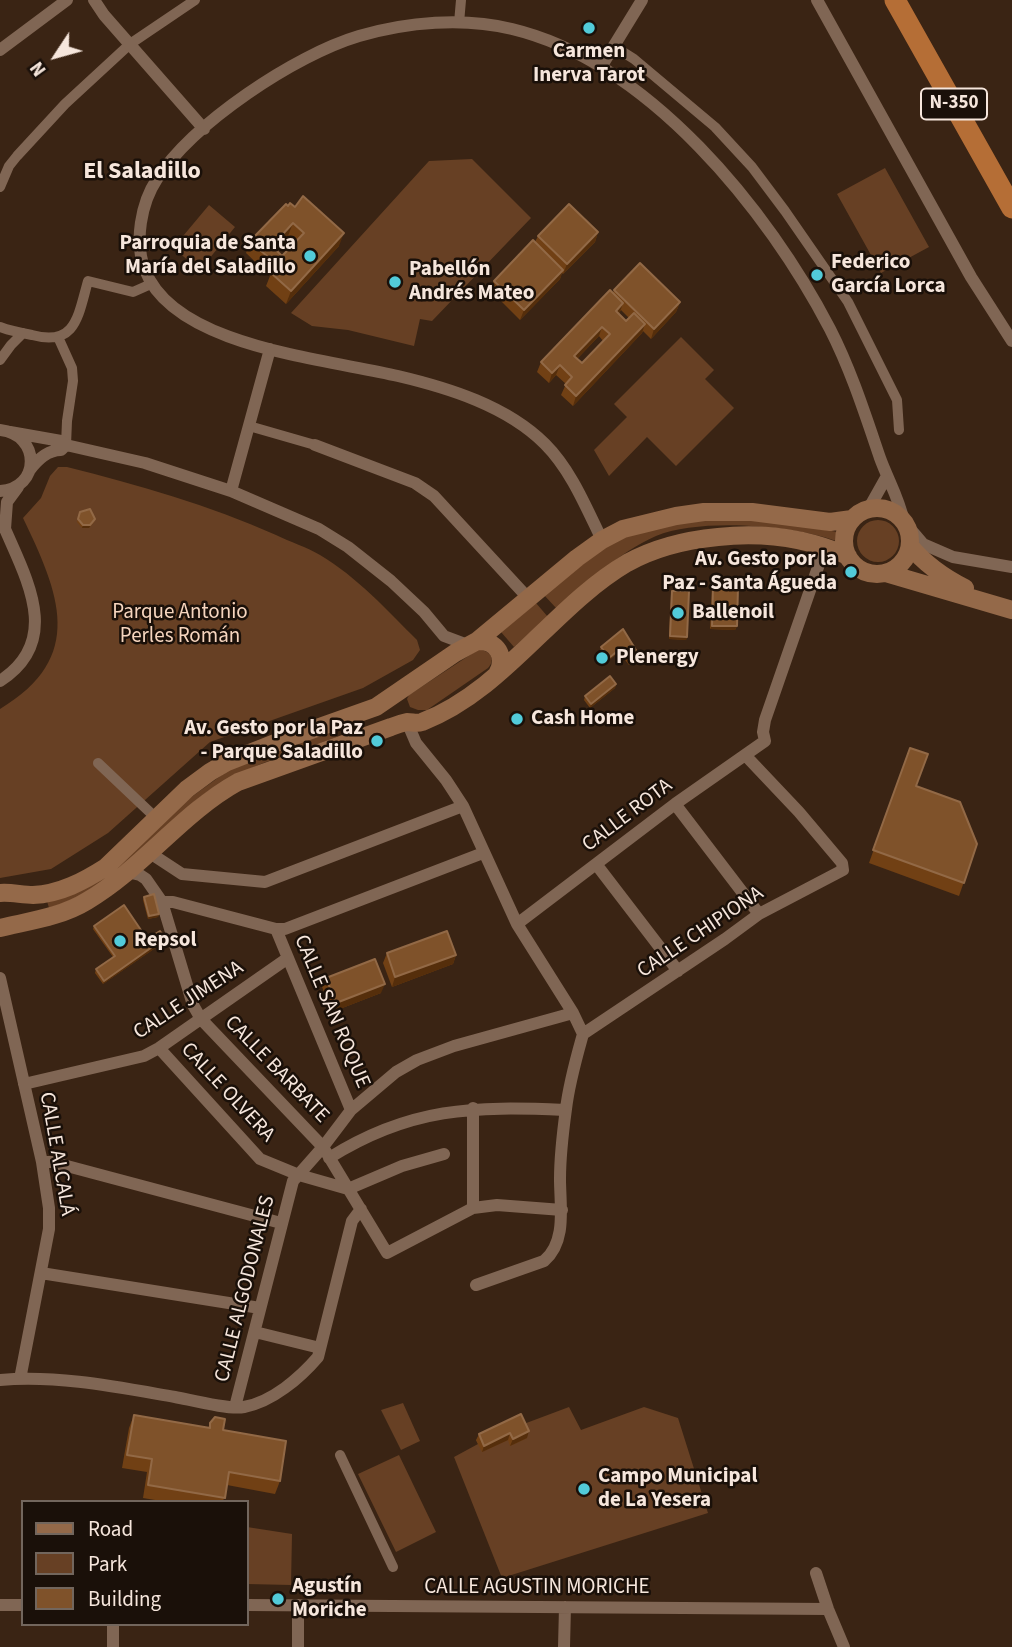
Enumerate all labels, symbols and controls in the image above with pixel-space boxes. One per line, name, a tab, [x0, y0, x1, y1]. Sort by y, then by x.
marker: Carmen Inerva Tarot	[581, 20, 597, 36]
north arrow	[21, 21, 91, 91]
place label: Carmen Inerva Tarot	[533, 39, 645, 89]
text: N	[24, 56, 53, 82]
road number: N-350	[921, 88, 987, 120]
district label: El Saladillo	[83, 159, 201, 187]
place label: Parroquia de Santa María del Saladillo	[119, 231, 296, 281]
marker: Parroquia de Santa María del Saladillo	[302, 248, 318, 264]
place label: Federico García Lorca	[831, 250, 946, 300]
place label: Pabellón Andrés Mateo	[409, 257, 534, 307]
marker: Federico García Lorca	[809, 267, 825, 283]
marker: Pabellón Andrés Mateo	[387, 274, 403, 290]
place label: Av. Gesto por la Paz - Santa Águeda	[662, 547, 837, 597]
marker: Av. Gesto por la Paz - Santa Águeda	[843, 564, 859, 580]
park label: Parque Antonio Perles Román	[112, 600, 248, 650]
place label: Ballenoil	[692, 600, 774, 626]
marker: Ballenoil	[670, 605, 686, 621]
place label: Plenergy	[616, 645, 699, 671]
marker: Plenergy	[594, 650, 610, 666]
place label: Cash Home	[531, 706, 634, 732]
marker: Cash Home	[509, 711, 525, 727]
place label: Av. Gesto por la Paz - Parque Saladillo	[184, 716, 363, 766]
marker: Av. Gesto por la Paz - Parque Saladillo	[369, 733, 385, 749]
street label: CALLE ROTA	[578, 774, 678, 858]
street label: CALLE CHIPIONA	[633, 882, 769, 984]
place label: Repsol	[134, 928, 196, 954]
street label: CALLE SAN ROQUE	[287, 932, 375, 1092]
marker: Repsol	[112, 933, 128, 949]
street label: CALLE JIMENA	[129, 956, 249, 1046]
street label: CALLE BARBATE	[218, 1011, 334, 1129]
street label: CALLE OLVERA	[175, 1038, 279, 1148]
street label: CALLE ALCALÁ	[33, 1090, 79, 1218]
street label: CALLE ALGODONALES	[211, 1193, 281, 1385]
place label: Campo Municipal de La Yesera	[598, 1464, 757, 1514]
marker: Campo Municipal de La Yesera	[576, 1481, 592, 1497]
legend	[21, 1500, 248, 1626]
text: Road	[88, 1514, 133, 1544]
text: Park	[88, 1549, 127, 1579]
place label: Agustín Moriche	[292, 1574, 367, 1624]
street label: CALLE AGUSTIN MORICHE	[424, 1575, 650, 1601]
text: Building	[88, 1584, 161, 1614]
marker: Agustín Moriche	[270, 1591, 286, 1607]

